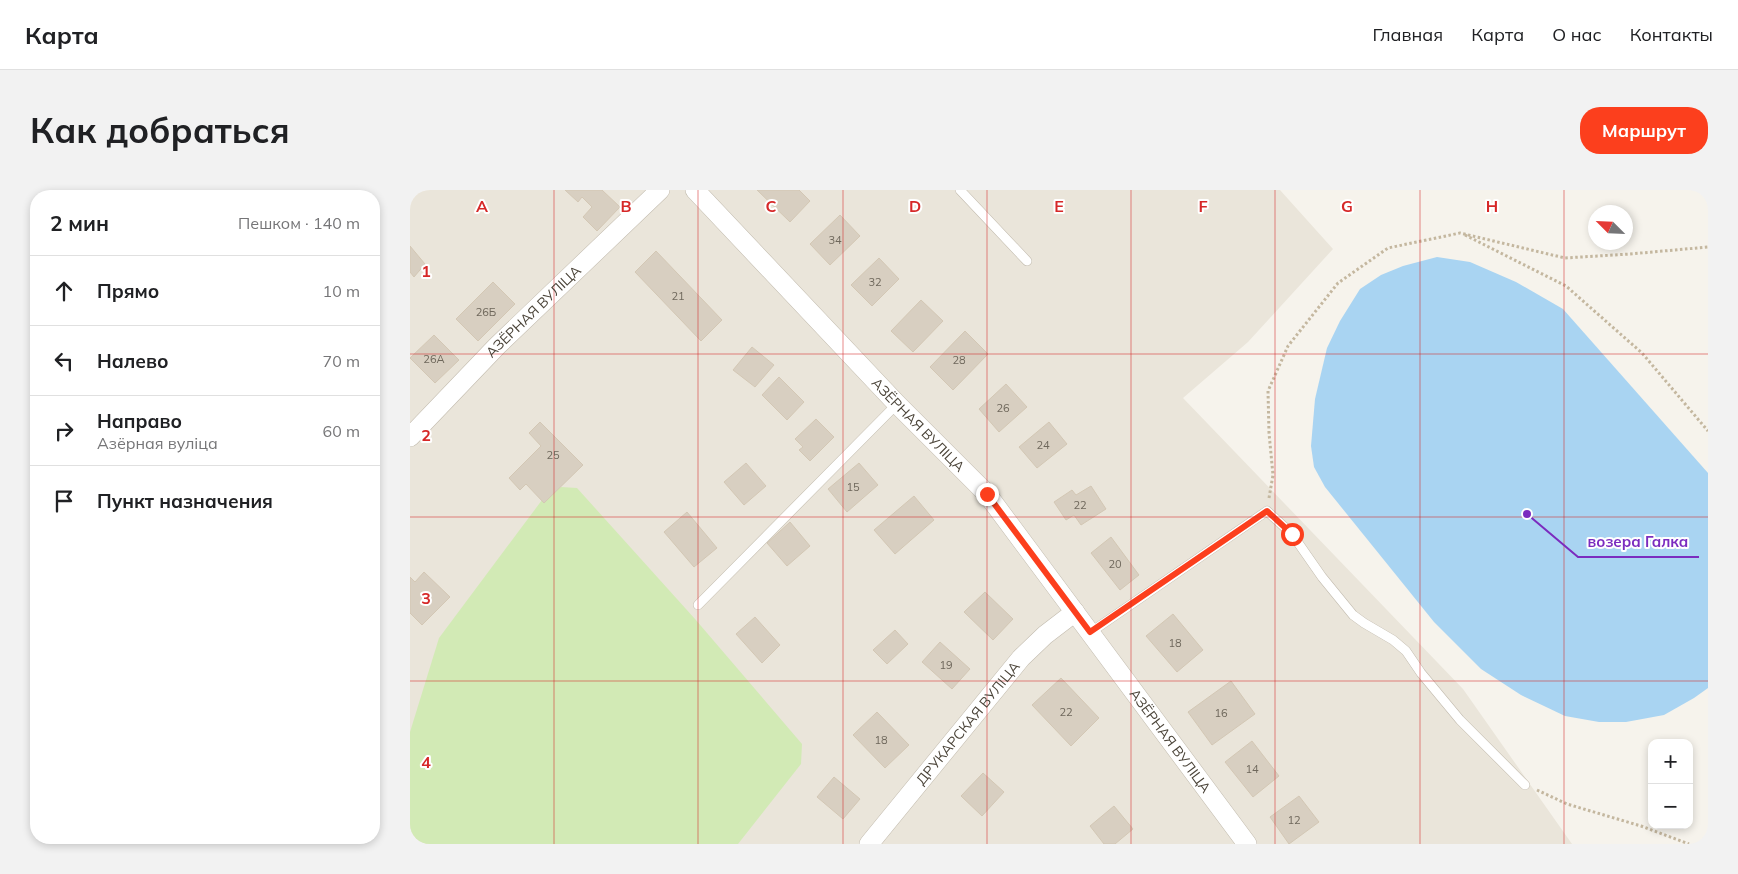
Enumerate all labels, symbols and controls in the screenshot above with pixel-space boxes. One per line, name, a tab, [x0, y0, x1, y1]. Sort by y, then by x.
text: Карта	[25, 20, 99, 50]
text: Главная	[1373, 23, 1443, 46]
text: Карта	[1471, 23, 1524, 46]
text: О нас	[1552, 23, 1602, 46]
text: Контакты	[1630, 23, 1713, 46]
button: Маршрут	[1580, 107, 1708, 154]
text: Как добраться	[30, 108, 290, 152]
text: A	[476, 196, 488, 216]
text: B	[620, 196, 632, 216]
text: C	[766, 196, 777, 216]
text: D	[909, 196, 921, 216]
text: E	[1054, 196, 1064, 216]
text: F	[1198, 196, 1208, 216]
text: G	[1341, 196, 1353, 216]
text: H	[1486, 196, 1498, 216]
north arrow	[1588, 205, 1633, 250]
text: 2 мин	[50, 210, 109, 236]
text: Пешком · 140 m	[238, 213, 360, 233]
house number: 34	[828, 233, 842, 247]
text: 1	[421, 261, 431, 281]
street label: АЗЁРНАЯ ВУЛІЦА	[482, 261, 585, 361]
house number: 32	[868, 275, 882, 289]
icon: ahead	[50, 277, 78, 305]
text: Прямо	[97, 279, 159, 303]
text: 10 m	[323, 281, 360, 301]
house number: 21	[671, 289, 685, 303]
house number: 26Б	[476, 305, 496, 319]
icon: left	[50, 347, 78, 375]
text: Налево	[97, 349, 169, 373]
text: 70 m	[323, 351, 360, 371]
house number: 26А	[423, 352, 445, 366]
house number: 28	[952, 353, 966, 367]
street label: АЗЁРНАЯ ВУЛІЦА	[868, 374, 969, 476]
house number: 26	[996, 401, 1010, 415]
text: Направо	[97, 409, 182, 433]
icon: right	[50, 417, 78, 445]
text: 60 m	[323, 421, 360, 441]
text: 2	[421, 425, 431, 445]
text: Азёрная вуліца	[97, 433, 218, 453]
house number: 24	[1036, 438, 1050, 452]
house number: 25	[546, 448, 560, 462]
house number: 15	[846, 480, 860, 494]
route end	[976, 483, 999, 506]
icon: arrive	[50, 487, 78, 515]
text: Пункт назначения	[97, 489, 273, 513]
house number: 22	[1073, 498, 1087, 512]
route start	[1281, 523, 1304, 546]
callout: возера Галка	[1578, 527, 1699, 557]
text: возера Галка	[1588, 532, 1688, 551]
house number: 20	[1108, 557, 1122, 571]
text: 3	[421, 588, 431, 608]
house number: 18	[1168, 636, 1182, 650]
street label: ДРУКАРСКАЯ ВУЛІЦА	[912, 657, 1024, 789]
house number: 19	[939, 658, 953, 672]
street label: АЗЁРНАЯ ВУЛІЦА	[1126, 685, 1215, 797]
house number: 22	[1059, 705, 1073, 719]
house number: 16	[1214, 706, 1228, 720]
house number: 18	[874, 733, 888, 747]
map controls	[1648, 739, 1693, 829]
button: +	[1648, 739, 1693, 784]
text: 4	[421, 752, 431, 772]
house number: 14	[1245, 762, 1259, 776]
button: −	[1648, 784, 1693, 829]
house number: 12	[1287, 813, 1301, 827]

